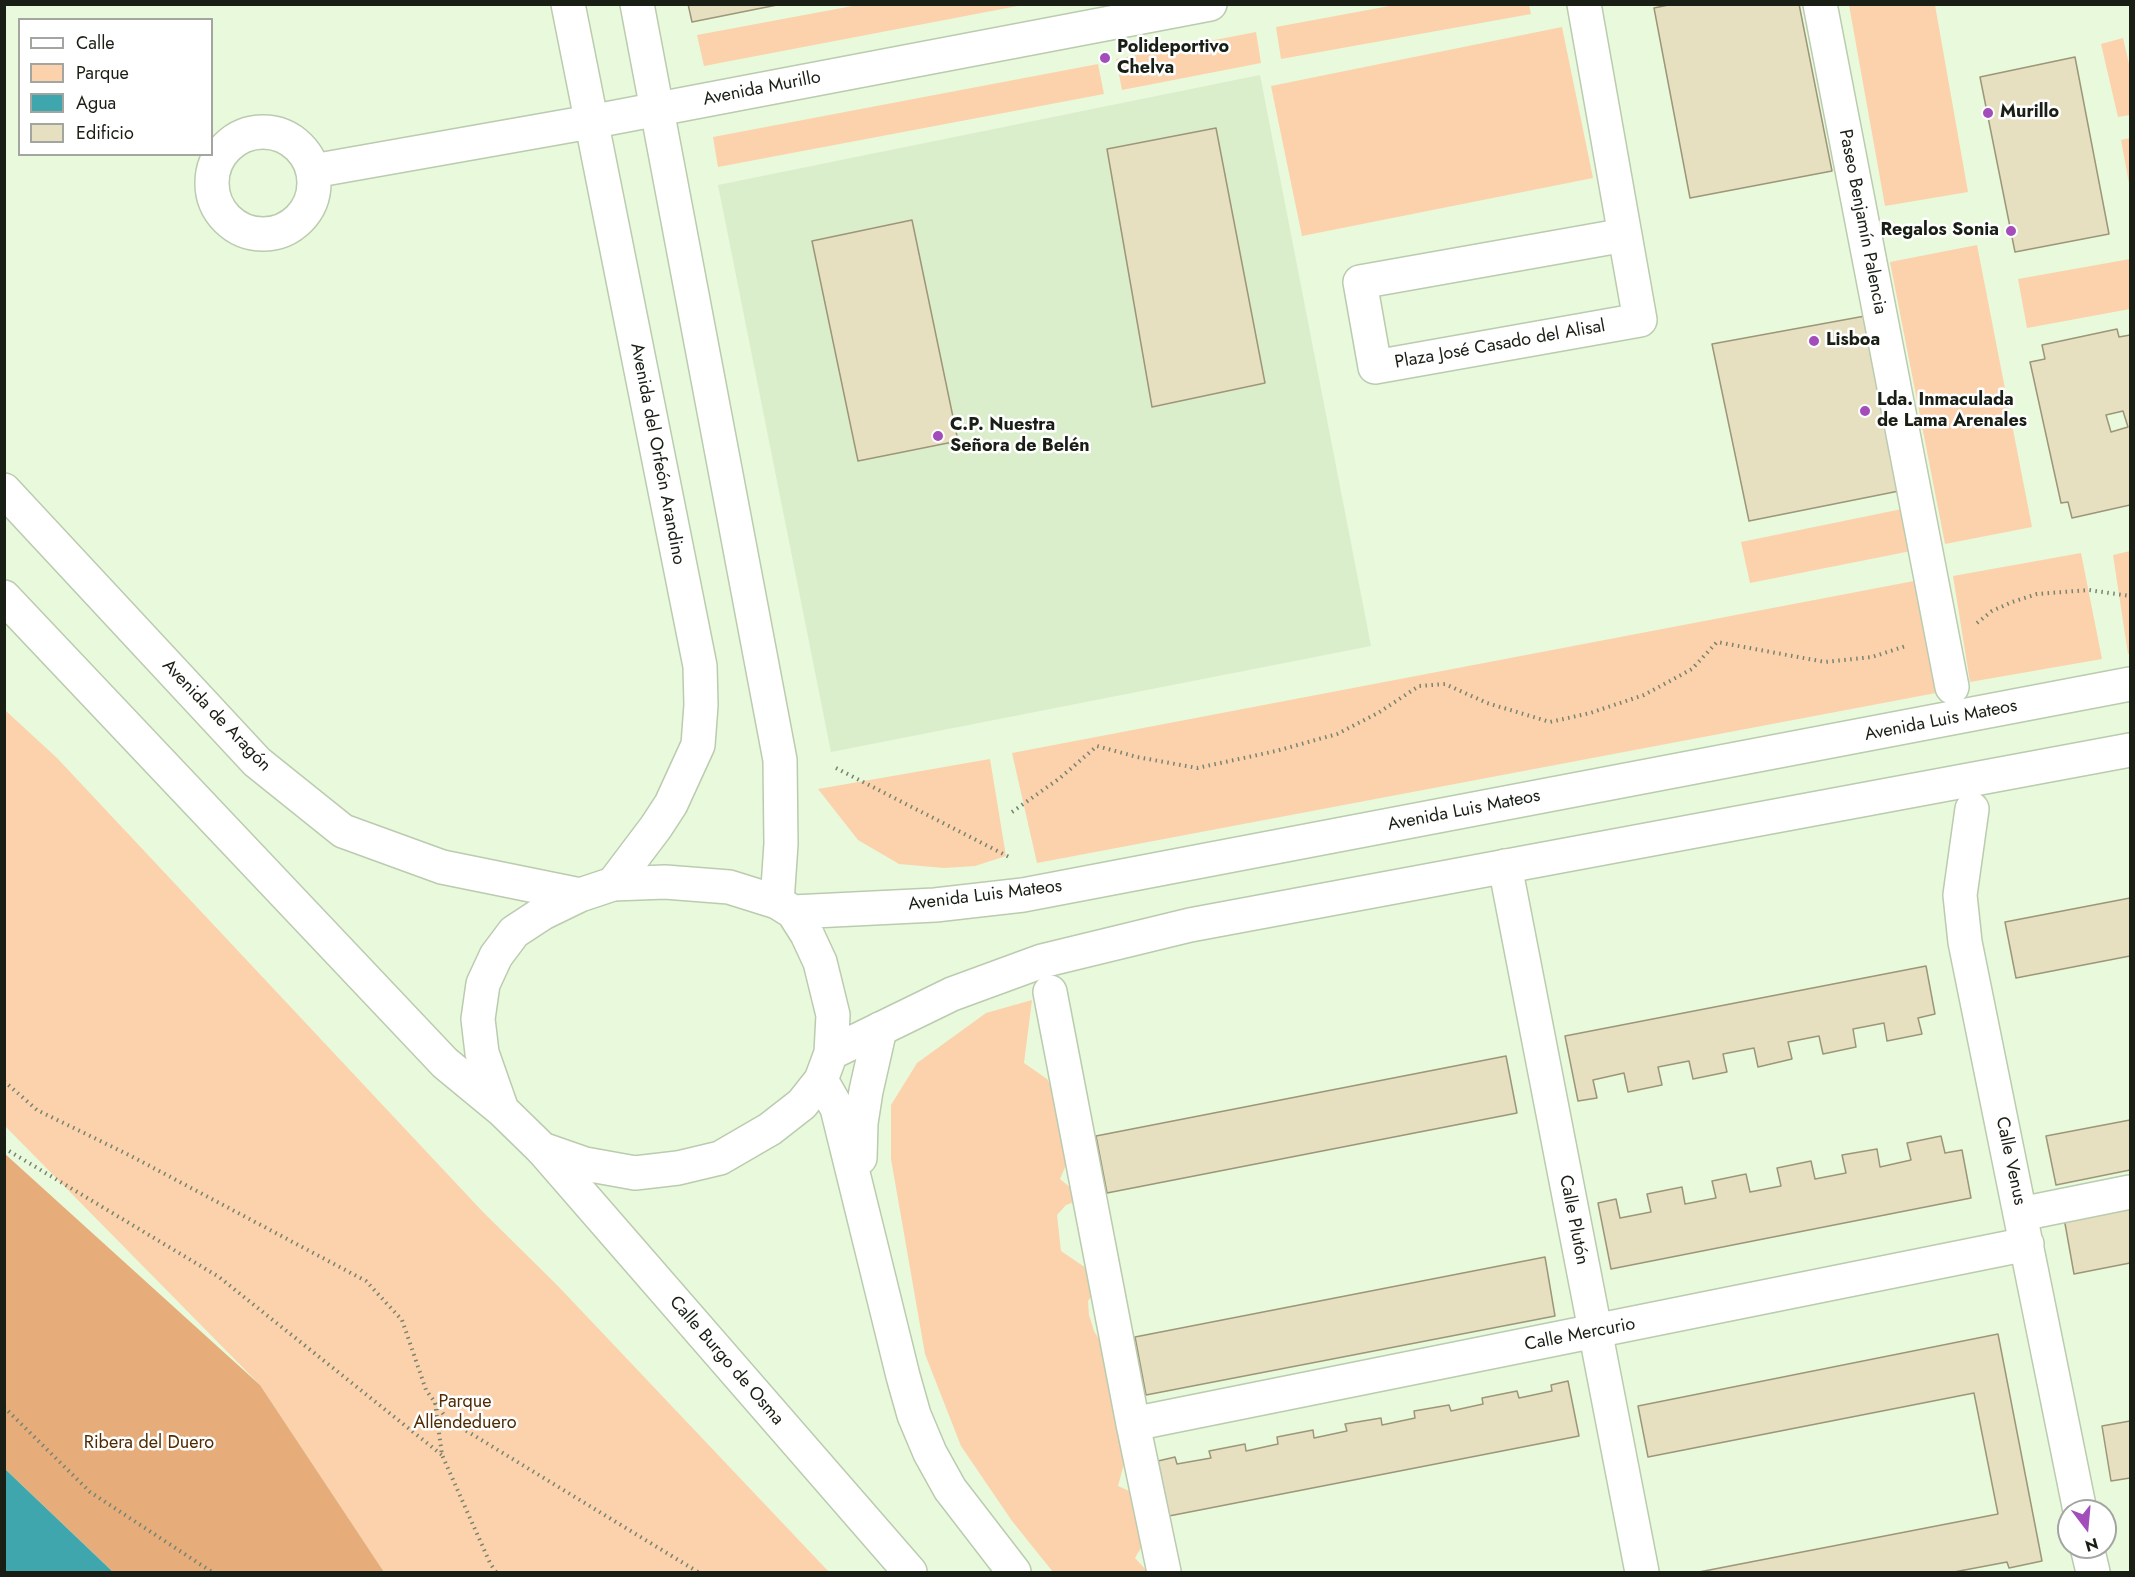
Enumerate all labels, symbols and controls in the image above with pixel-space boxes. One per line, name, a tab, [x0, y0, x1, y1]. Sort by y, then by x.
legend	[18, 18, 213, 156]
text: Calle	[76, 30, 115, 56]
place label: Polideportivo Chelva	[1117, 37, 1229, 80]
marker: Polideportivo Chelva	[1098, 51, 1112, 65]
text: Parque	[76, 60, 129, 86]
street label: Avenida Murillo	[701, 67, 823, 111]
text: Agua	[76, 90, 116, 116]
place label: Murillo	[2000, 102, 2059, 124]
marker: Murillo	[1981, 106, 1995, 120]
text: Edificio	[76, 120, 134, 146]
street label: Paseo Benjamín Palencia	[1833, 128, 1891, 316]
place label: Regalos Sonia	[1880, 220, 1999, 242]
marker: Regalos Sonia	[2004, 224, 2018, 238]
street label: Plaza José Casado del Alisal	[1393, 316, 1607, 374]
place label: Lisboa	[1826, 330, 1880, 352]
marker: Lisboa	[1807, 334, 1821, 348]
street label: Avenida del Orfeón Arandino	[625, 341, 689, 567]
place label: Lda. Inmaculada de Lama Arenales	[1877, 390, 2027, 432]
marker: Lda. Inmaculada de Lama Arenales	[1858, 404, 1872, 418]
place label: C.P. Nuestra Señora de Belén	[950, 415, 1090, 458]
marker: C.P. Nuestra Señora de Belén	[931, 429, 945, 443]
street label: Avenida de Aragón	[157, 655, 275, 777]
street label: Avenida Luis Mateos	[1863, 696, 2019, 746]
street label: Avenida Luis Mateos	[1386, 786, 1542, 836]
street label: Avenida Luis Mateos	[907, 876, 1063, 916]
street label: Calle Venus	[1990, 1115, 2030, 1207]
street label: Calle Plutón	[1554, 1173, 1592, 1267]
street label: Calle Burgo de Osma	[664, 1292, 788, 1430]
street label: Calle Mercurio	[1523, 1314, 1637, 1356]
park label: Parque Allendeduero	[413, 1392, 517, 1434]
park label: Ribera del Duero	[84, 1433, 214, 1455]
north arrow	[2057, 1499, 2117, 1559]
text: N	[2082, 1532, 2101, 1558]

